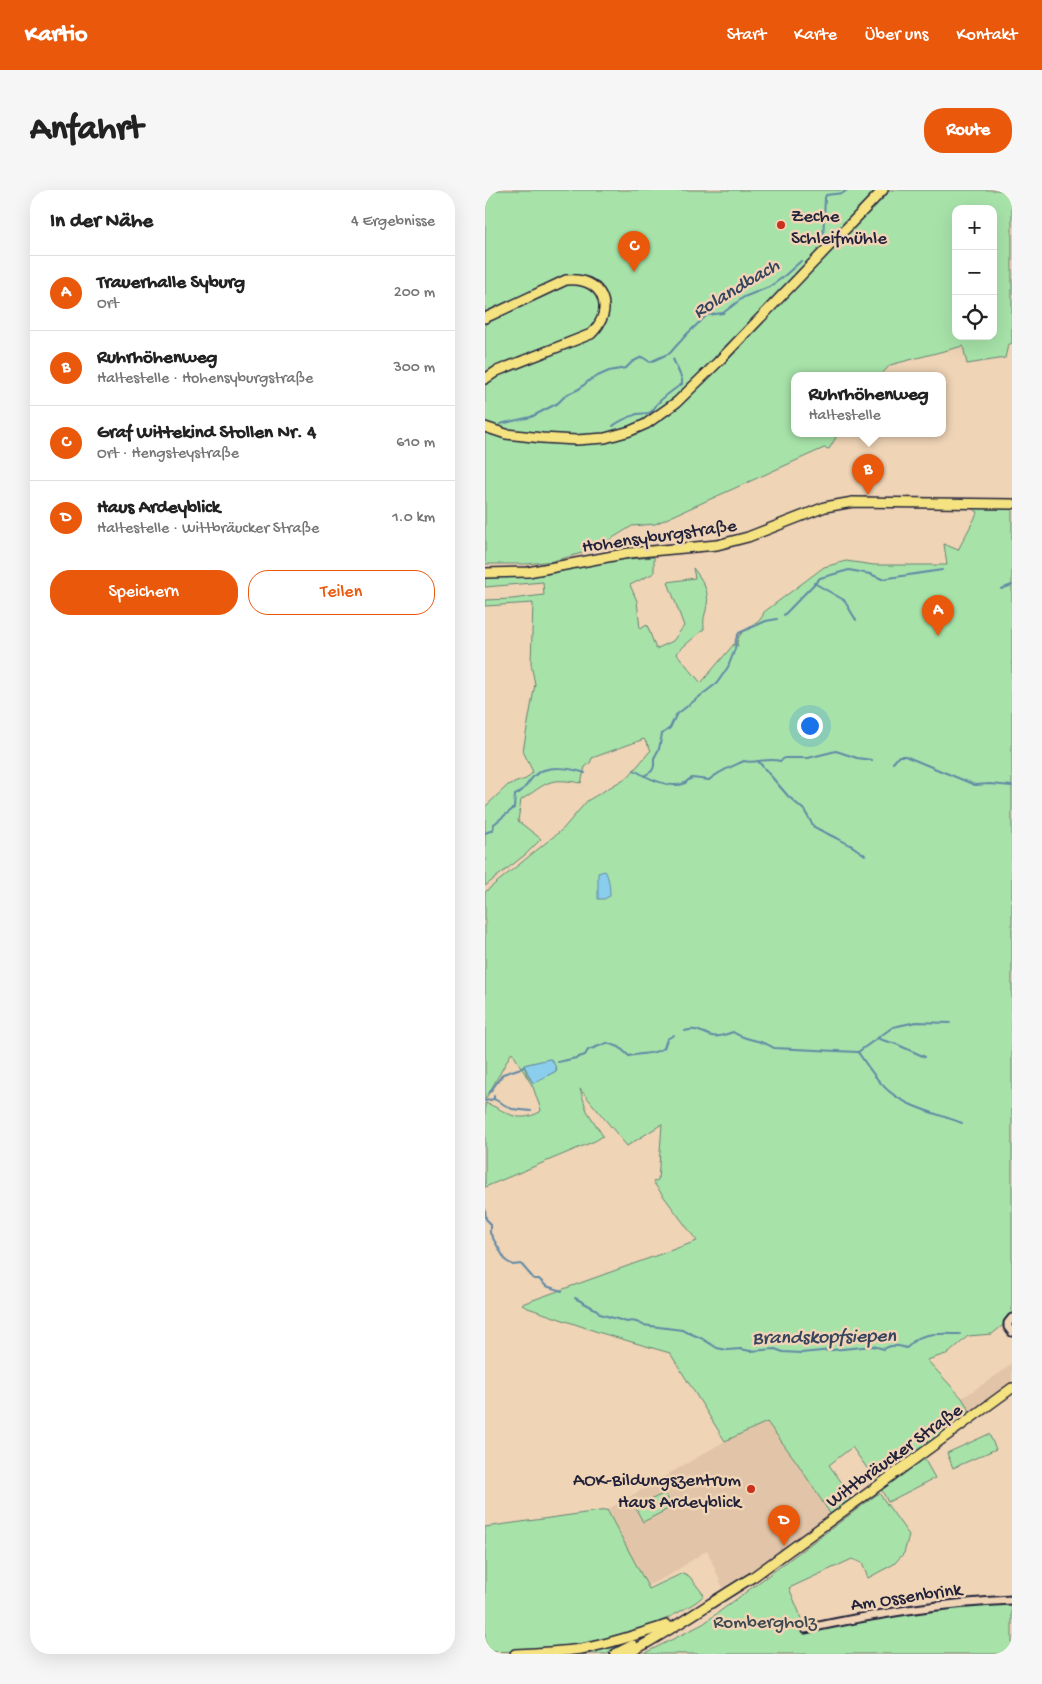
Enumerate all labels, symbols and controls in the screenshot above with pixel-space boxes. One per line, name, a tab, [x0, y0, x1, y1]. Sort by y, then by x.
text: Kartio	[25, 21, 88, 50]
text: Start	[727, 25, 766, 46]
text: Karte	[794, 25, 837, 46]
text: Über uns	[865, 25, 928, 46]
text: Kontakt	[956, 25, 1017, 46]
button: Route	[924, 108, 1012, 153]
text: Anfahrt	[30, 110, 143, 151]
map controls	[952, 205, 997, 340]
button: +	[952, 205, 997, 250]
place label: Zeche Schleifmühle	[791, 206, 887, 251]
text: In der Nähe	[50, 210, 153, 235]
text: 4 Ergebnisse	[351, 213, 435, 232]
marker: Zeche Schleifmühle	[775, 219, 787, 231]
pin: C	[618, 231, 650, 272]
button: −	[952, 250, 997, 295]
water label: Rolandbach	[689, 255, 784, 325]
text: Trauerhalle Syburg	[97, 272, 245, 295]
text: A	[61, 284, 71, 303]
text: 200 m	[394, 284, 435, 303]
text: Ort	[97, 295, 119, 314]
button: locate	[952, 295, 997, 340]
text: Ruhrhöhenweg	[97, 347, 217, 370]
text: B	[62, 359, 70, 378]
text: 300 m	[393, 359, 435, 378]
text: Haltestelle · Hohensyburgstraße	[97, 370, 313, 389]
popup	[791, 372, 946, 437]
text: Ruhrhöhenweg	[808, 384, 929, 407]
text: Haltestelle	[808, 407, 881, 426]
text: Graf Wittekind Stollen Nr. 4	[97, 422, 316, 445]
text: C	[62, 434, 70, 453]
text: 610 m	[396, 434, 435, 453]
text: Ort · Hengsteystraße	[97, 445, 239, 464]
pin: B	[852, 454, 884, 495]
text: Haus Ardeyblick	[97, 497, 220, 520]
text: D	[61, 509, 71, 528]
text: 1.0 km	[392, 509, 435, 528]
street label: Hohensyburgstraße	[581, 515, 738, 560]
text: Haltestelle · Wittbräucker Straße	[97, 520, 319, 539]
button: Speichern	[50, 570, 238, 615]
button: Teilen	[248, 570, 435, 615]
pin: A	[922, 595, 954, 636]
your location	[797, 713, 823, 739]
water label: Brandskopfsiepen	[752, 1326, 897, 1351]
street label: Wittbräucker Straße	[822, 1399, 968, 1514]
place label: AOK-Bildungszentrum Haus Ardeyblick	[573, 1470, 743, 1515]
marker: AOK-Bildungszentrum Haus Ardeyblick	[745, 1483, 757, 1495]
pin: D	[768, 1505, 800, 1546]
street label: Am Ossenbrink	[850, 1579, 965, 1618]
park label: Rombergholz	[713, 1612, 817, 1635]

